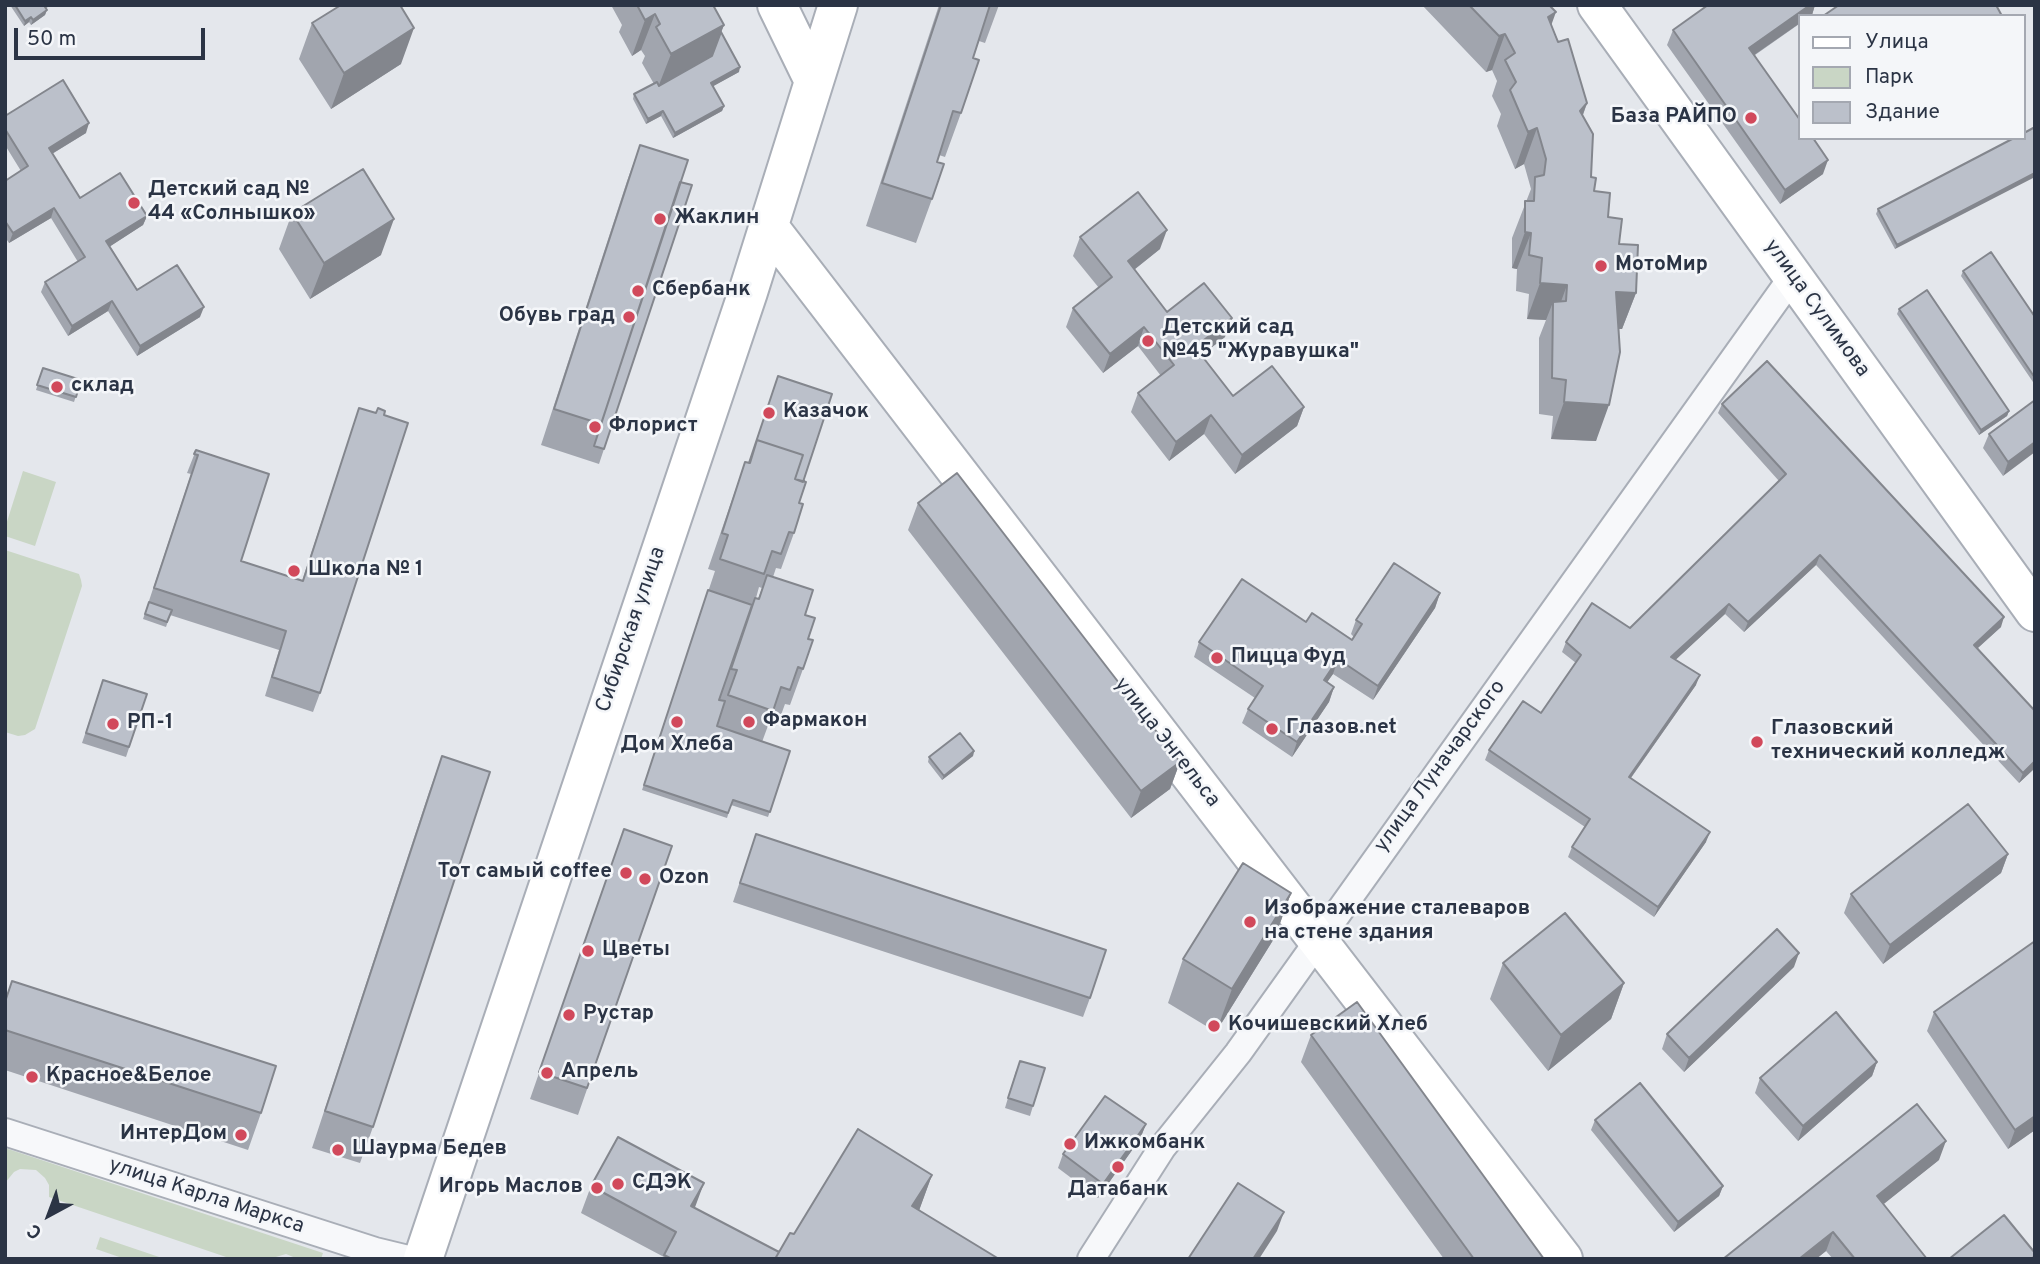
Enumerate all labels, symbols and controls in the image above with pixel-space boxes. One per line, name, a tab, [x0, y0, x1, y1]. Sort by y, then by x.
scale bar	[18, 14, 208, 58]
legend	[1798, 14, 2026, 140]
text: 50 m	[27, 26, 76, 53]
text: Улица	[1865, 29, 1929, 56]
text: Парк	[1865, 64, 1914, 91]
text: Здание	[1865, 99, 1940, 126]
place label: База РАЙПО	[1611, 105, 1737, 131]
marker: База РАЙПО	[1743, 110, 1759, 126]
place label: Детский сад № 44 «Солнышко»	[148, 178, 316, 228]
marker: Детский сад № 44 «Солнышко»	[126, 195, 142, 211]
place label: Жаклин	[674, 206, 759, 232]
marker: Жаклин	[652, 211, 668, 227]
street label: улица Сулимова	[1758, 235, 1874, 383]
place label: МотоМир	[1615, 253, 1708, 279]
marker: МотоМир	[1593, 258, 1609, 274]
place label: Сбербанк	[652, 278, 750, 304]
marker: Сбербанк	[630, 283, 646, 299]
place label: Обувь град	[499, 304, 615, 330]
marker: Обувь град	[621, 309, 637, 325]
place label: Детский сад №45 "Журавушка"	[1162, 316, 1359, 366]
marker: Детский сад №45 "Журавушка"	[1140, 333, 1156, 349]
place label: склад	[71, 374, 134, 400]
marker: склад	[49, 379, 65, 395]
place label: Казачок	[783, 400, 869, 426]
marker: Казачок	[761, 405, 777, 421]
place label: Флорист	[609, 414, 698, 440]
marker: Флорист	[587, 419, 603, 435]
street label: Сибирская улица	[592, 544, 672, 716]
place label: Школа № 1	[308, 558, 423, 584]
marker: Школа № 1	[286, 563, 302, 579]
place label: Пицца Фуд	[1231, 645, 1346, 671]
marker: Пицца Фуд	[1209, 650, 1225, 666]
street label: улица Энгельса	[1108, 673, 1224, 813]
street label: улица Луначарского	[1370, 676, 1512, 858]
place label: Фармакон	[763, 709, 867, 735]
place label: РП-1	[127, 711, 173, 737]
marker: Дом Хлеба	[669, 714, 685, 730]
marker: Фармакон	[741, 714, 757, 730]
marker: РП-1	[105, 716, 121, 732]
place label: Глазов.net	[1286, 716, 1397, 742]
place label: Глазовский технический колледж	[1771, 717, 2005, 767]
marker: Глазов.net	[1264, 721, 1280, 737]
place label: Дом Хлеба	[621, 733, 733, 759]
marker: Глазовский технический колледж	[1749, 734, 1765, 750]
place label: Тот самый coffee	[438, 860, 612, 886]
marker: Тот самый coffee	[618, 865, 634, 881]
place label: Ozon	[659, 866, 709, 892]
marker: Ozon	[637, 871, 653, 887]
place label: Изображение сталеваров на стене здания	[1264, 897, 1530, 947]
marker: Изображение сталеваров на стене здания	[1242, 914, 1258, 930]
place label: Цветы	[602, 938, 670, 964]
marker: Цветы	[580, 943, 596, 959]
place label: Рустар	[583, 1002, 654, 1028]
marker: Рустар	[561, 1007, 577, 1023]
place label: Кочишевский Хлеб	[1228, 1013, 1428, 1039]
marker: Кочишевский Хлеб	[1206, 1018, 1222, 1034]
place label: Апрель	[561, 1060, 638, 1086]
place label: Красное&Белое	[46, 1064, 212, 1090]
marker: Апрель	[539, 1065, 555, 1081]
marker: Красное&Белое	[24, 1069, 40, 1085]
place label: ИнтерДом	[120, 1122, 227, 1148]
marker: ИнтерДом	[233, 1127, 249, 1143]
place label: Ижкомбанк	[1084, 1131, 1205, 1157]
marker: Ижкомбанк	[1062, 1136, 1078, 1152]
place label: Шаурма Бедев	[352, 1137, 507, 1163]
marker: Шаурма Бедев	[330, 1142, 346, 1158]
street label: улица Карла Маркса	[105, 1153, 307, 1241]
marker: Датабанк	[1110, 1159, 1126, 1175]
place label: СДЭК	[632, 1171, 692, 1197]
place label: Игорь Маслов	[439, 1175, 583, 1201]
marker: СДЭК	[610, 1176, 626, 1192]
place label: Датабанк	[1068, 1178, 1168, 1204]
north arrow	[14, 1180, 84, 1250]
marker: Игорь Маслов	[589, 1180, 605, 1196]
text: С	[23, 1218, 48, 1244]

